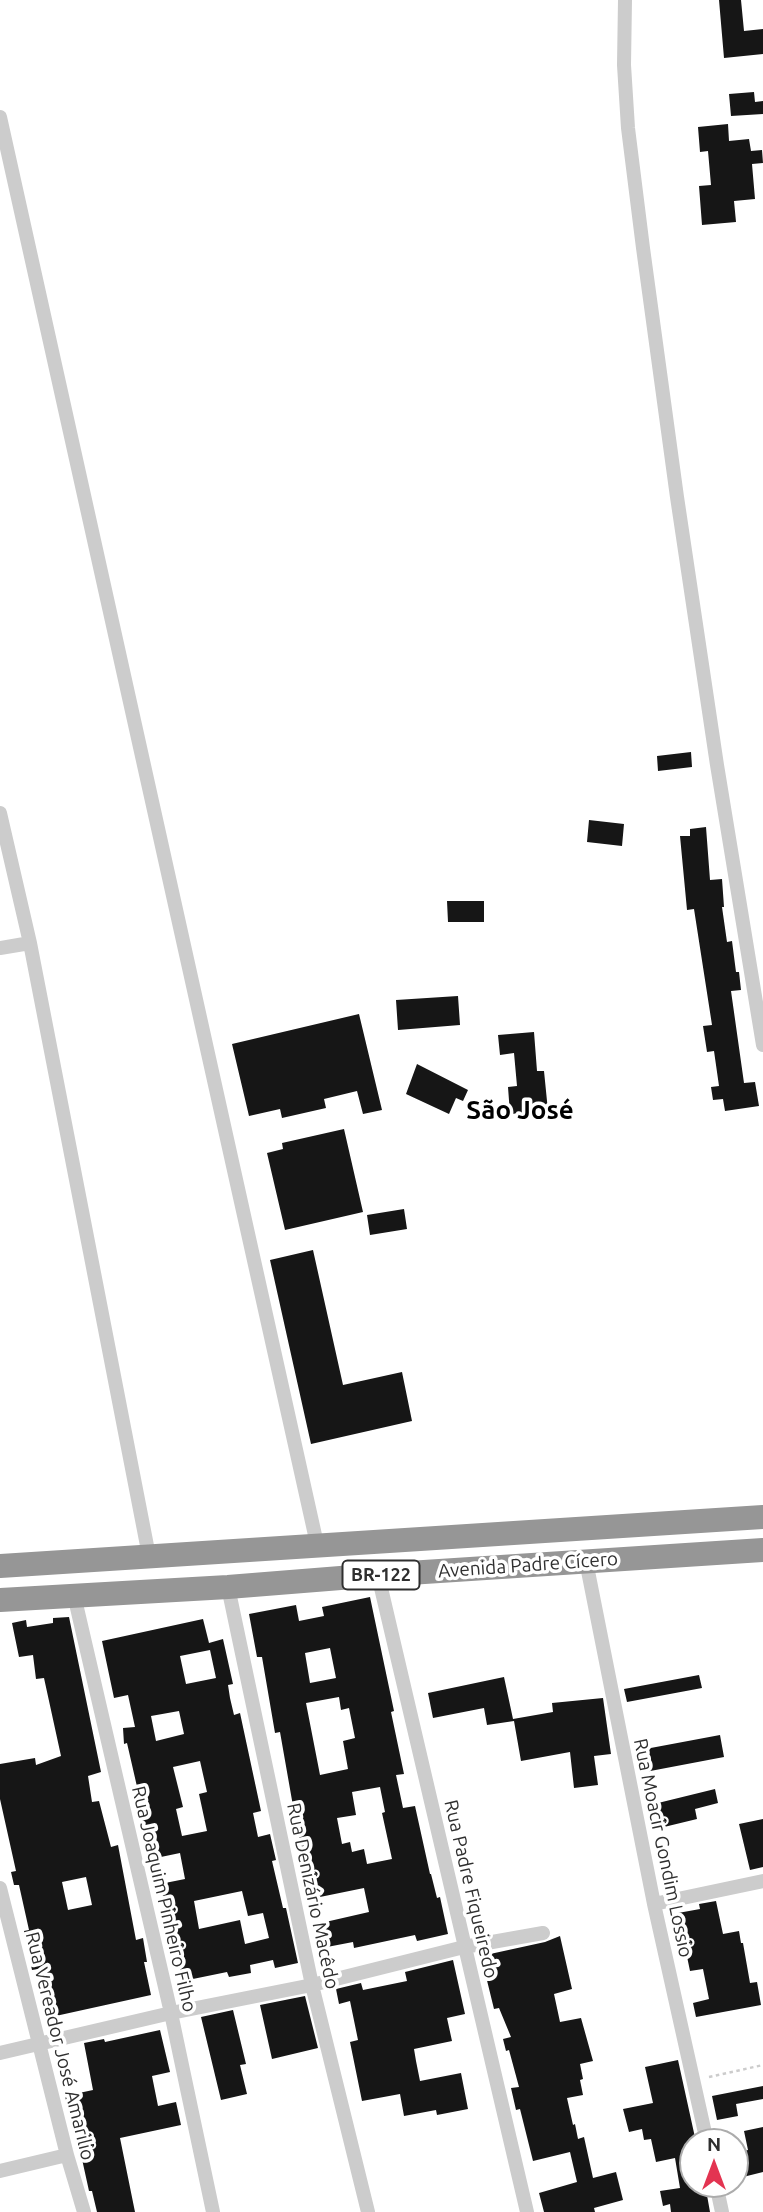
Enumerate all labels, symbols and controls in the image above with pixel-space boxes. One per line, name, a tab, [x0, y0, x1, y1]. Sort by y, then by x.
district label: São José	[466, 1094, 574, 1126]
street label: Avenida Padre Cícero	[437, 1547, 619, 1583]
road number: BR-122	[342, 1560, 420, 1590]
street label: Rua Moacir Gondim Lossio	[629, 1736, 697, 1960]
street label: Rua Joaquim Pinheiro Filho	[127, 1784, 201, 2014]
street label: Rua Padre Fiqueiredo	[439, 1798, 503, 1980]
street label: Rua Denizário Macêdo	[282, 1801, 344, 1991]
street label: Rua Vereador José Amarilio	[21, 1929, 99, 2163]
north arrow	[679, 2128, 749, 2198]
text: N	[707, 2133, 721, 2155]

